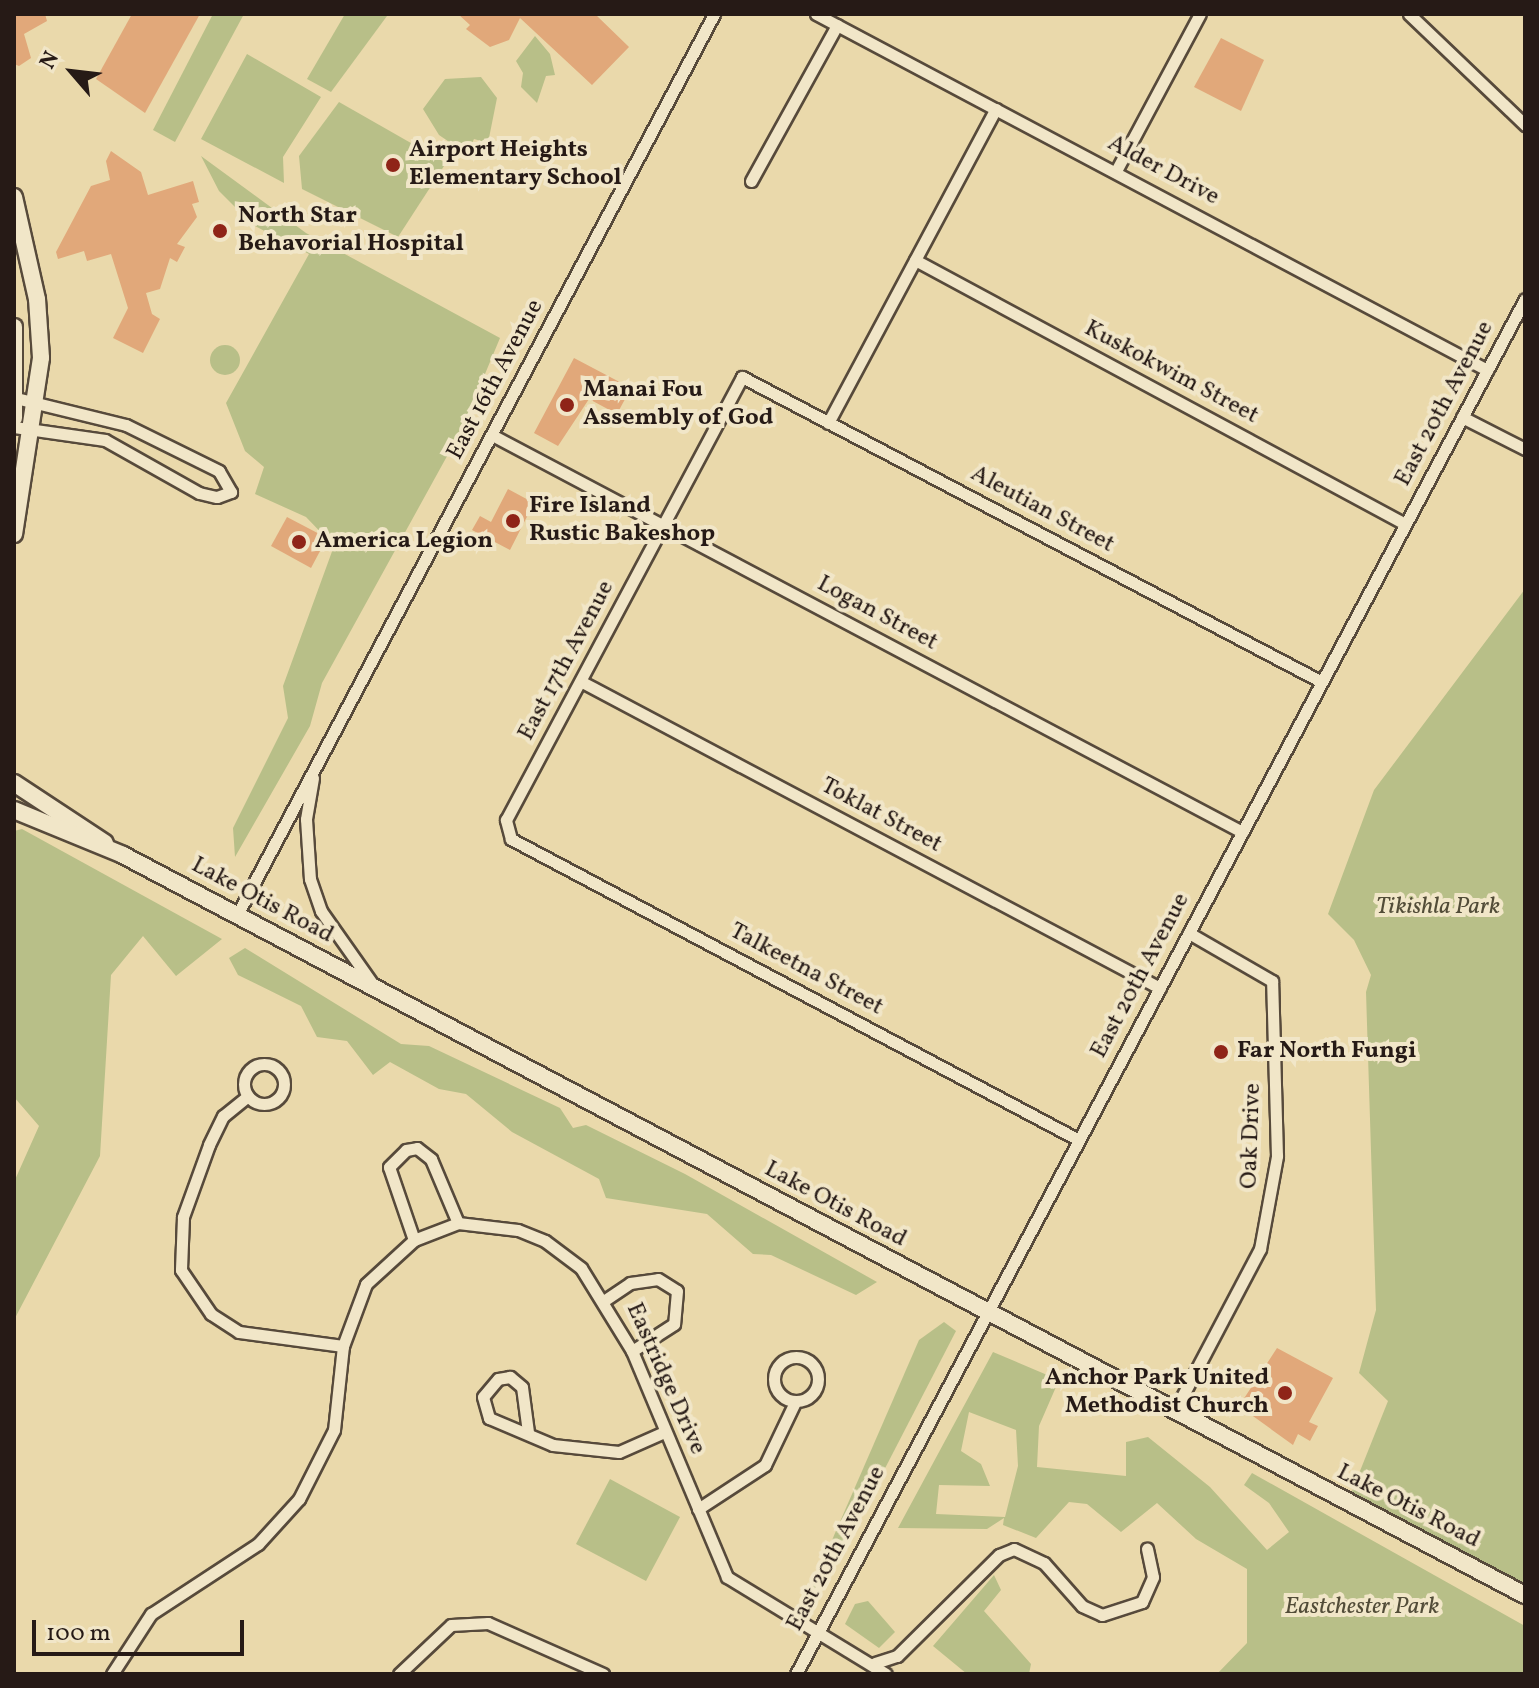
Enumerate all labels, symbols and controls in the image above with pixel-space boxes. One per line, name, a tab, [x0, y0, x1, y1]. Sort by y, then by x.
north arrow	[32, 32, 112, 112]
text: N	[33, 46, 68, 75]
street label: Alder Drive	[1102, 130, 1224, 212]
place label: Airport Heights Elementary School	[409, 137, 622, 193]
marker: Airport Heights Elementary School	[384, 156, 402, 174]
place label: North Star Behavorial Hospital	[238, 203, 464, 259]
marker: North Star Behavorial Hospital	[209, 220, 231, 242]
street label: East 16th Avenue	[442, 295, 550, 465]
street label: Kuskokwim Street	[1079, 315, 1263, 431]
street label: East 20th Avenue	[1389, 316, 1501, 492]
place label: Manai Fou Assembly of God	[583, 377, 772, 433]
marker: Manai Fou Assembly of God	[558, 396, 576, 414]
street label: Aleutian Street	[965, 460, 1119, 560]
place label: Fire Island Rustic Bakeshop	[529, 493, 715, 549]
marker: Fire Island Rustic Bakeshop	[504, 512, 522, 530]
place label: America Legion	[315, 528, 493, 556]
marker: America Legion	[290, 533, 308, 551]
street label: Logan Street	[812, 570, 942, 658]
street label: East 17th Avenue	[513, 576, 621, 746]
street label: Toklat Street	[816, 772, 946, 860]
street label: Lake Otis Road	[186, 851, 338, 951]
street label: East 20th Avenue	[1085, 888, 1197, 1064]
park label: Tikishla Park	[1376, 894, 1500, 922]
street label: Talkeetna Street	[724, 917, 888, 1023]
place label: Far North Fungi	[1237, 1038, 1416, 1066]
marker: Far North Fungi	[1212, 1043, 1230, 1061]
street label: Oak Drive	[1236, 1083, 1268, 1189]
street label: Lake Otis Road	[759, 1155, 911, 1255]
street label: Eastridge Drive	[619, 1299, 711, 1459]
place label: Anchor Park United Methodist Church	[1045, 1365, 1269, 1421]
marker: Anchor Park United Methodist Church	[1276, 1384, 1294, 1402]
street label: Lake Otis Road	[1332, 1459, 1484, 1555]
street label: East 20th Avenue	[781, 1461, 893, 1637]
park label: Eastchester Park	[1285, 1594, 1439, 1622]
scale bar	[36, 1604, 248, 1654]
text: 100 m	[46, 1617, 111, 1651]

